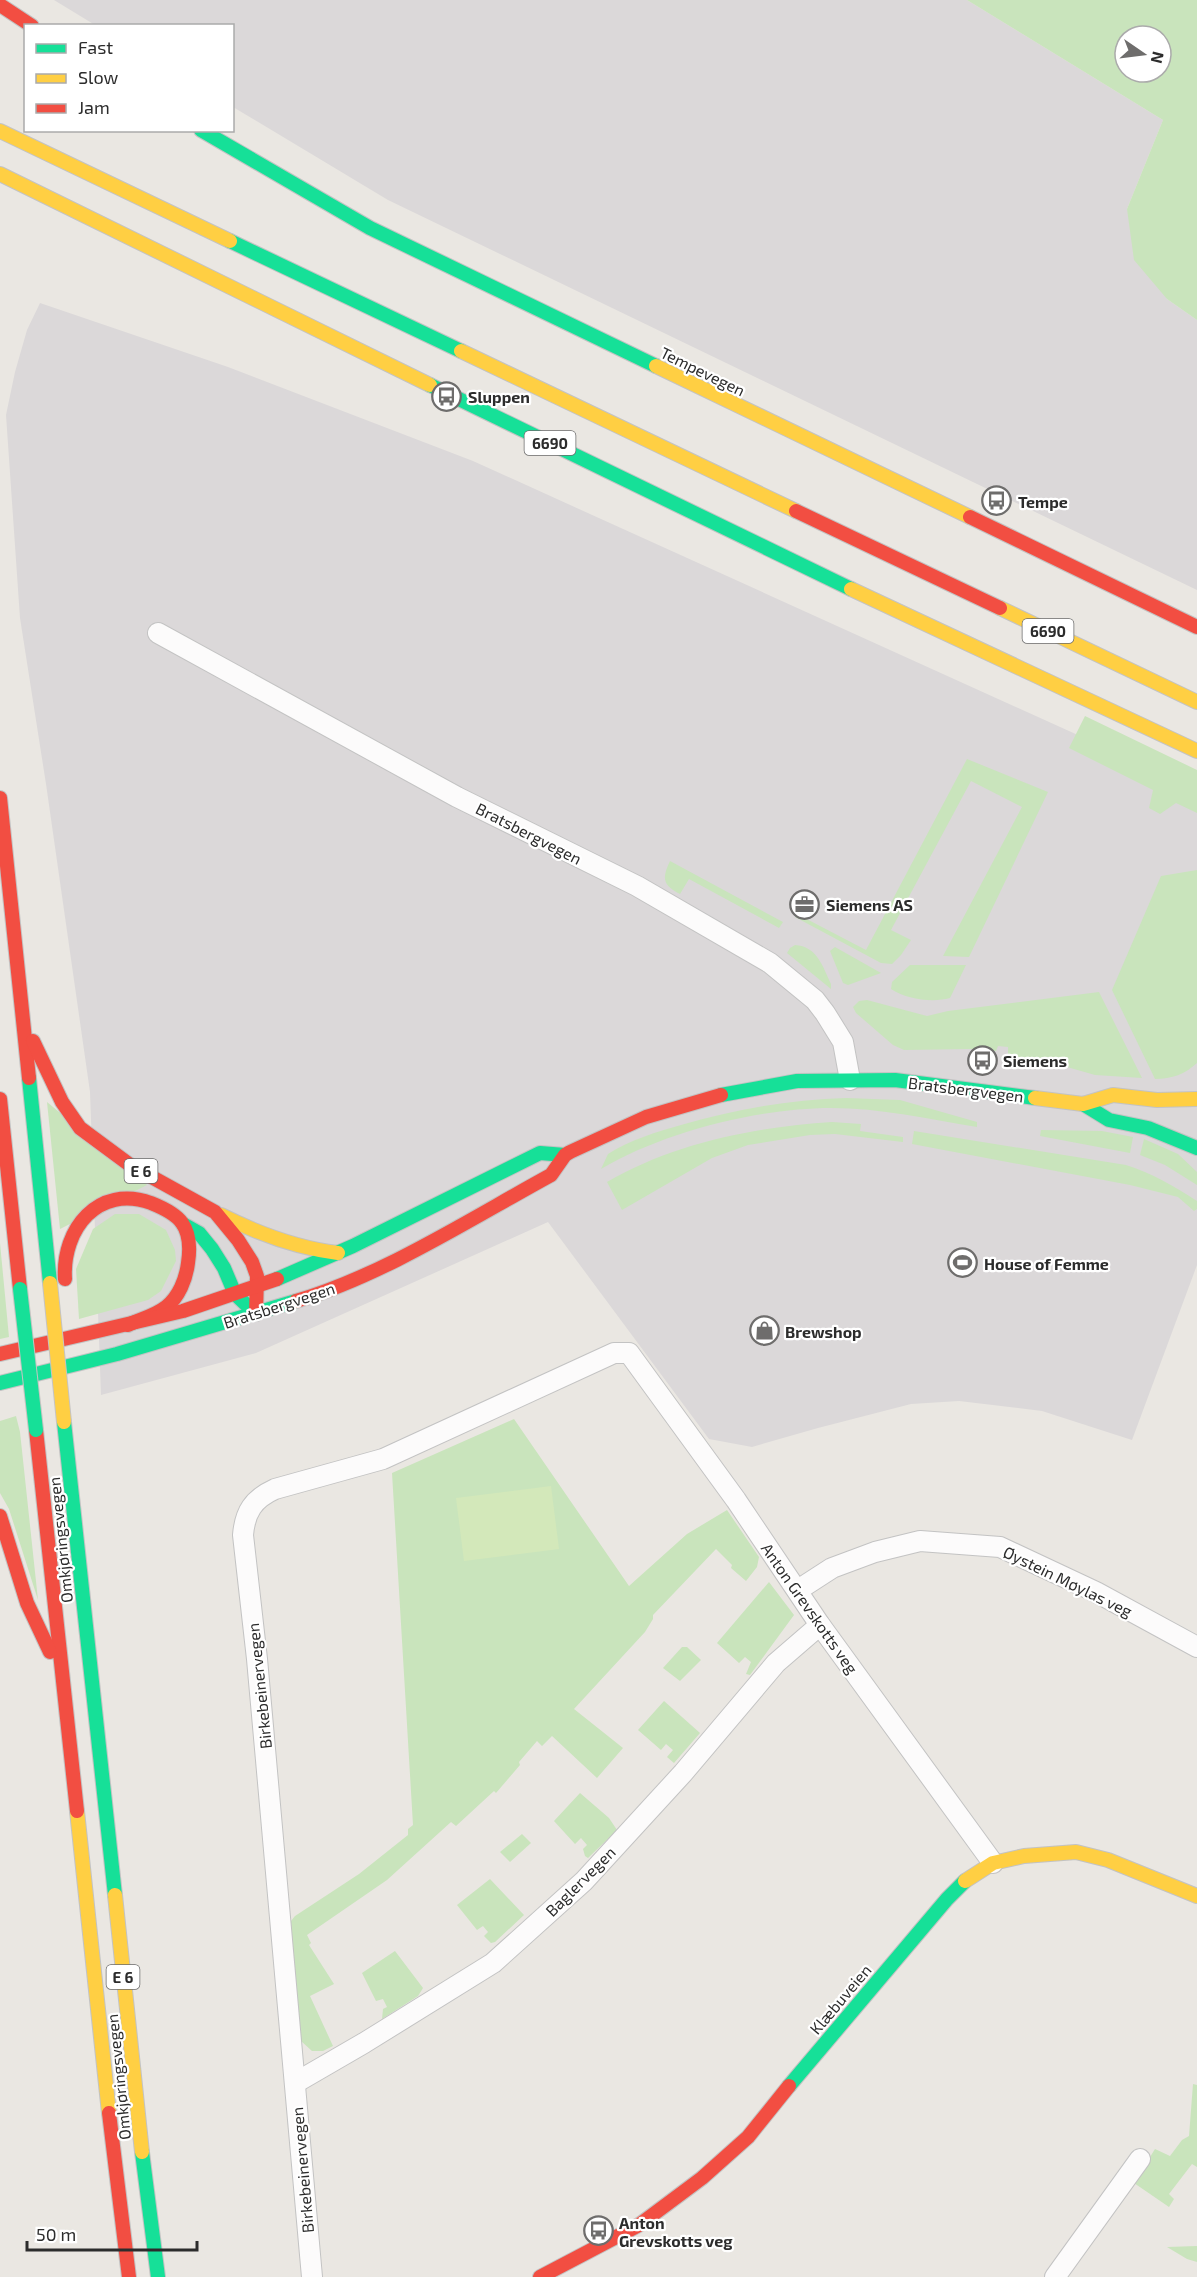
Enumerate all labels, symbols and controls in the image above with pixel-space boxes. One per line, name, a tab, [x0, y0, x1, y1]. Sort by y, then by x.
legend	[24, 24, 234, 132]
north arrow	[1113, 24, 1173, 84]
text: Fast	[78, 36, 113, 58]
text: N	[1147, 50, 1169, 66]
text: Slow	[78, 66, 119, 88]
text: Jam	[78, 96, 110, 118]
street label: Tempevegen	[658, 342, 748, 400]
bus stop icon: Sluppen	[431, 380, 463, 412]
place label: Sluppen	[468, 387, 530, 406]
road number: 6690	[524, 431, 576, 455]
bus stop icon: Tempe	[981, 485, 1013, 517]
place label: Tempe	[1018, 492, 1068, 511]
road number: 6690	[1022, 619, 1074, 643]
street label: Bratsbergvegen	[473, 798, 585, 868]
office icon: Siemens AS	[789, 888, 821, 920]
place label: Siemens AS	[826, 895, 913, 914]
bus stop icon: Siemens	[966, 1044, 998, 1076]
place label: Siemens	[1003, 1051, 1067, 1070]
street label: Bratsbergvegen	[907, 1072, 1025, 1106]
road number: E 6	[124, 1159, 158, 1183]
sports icon: House of Femme	[947, 1247, 979, 1279]
place label: House of Femme	[984, 1254, 1109, 1273]
street label: Bratsbergvegen	[221, 1278, 337, 1332]
shop icon: Brewshop	[748, 1315, 780, 1347]
place label: Brewshop	[785, 1322, 862, 1341]
street label: Omkjøringsvegen	[44, 1476, 77, 1604]
street label: Anton Grevskotts veg	[758, 1539, 862, 1677]
street label: Øystein Møylas veg	[1000, 1542, 1136, 1620]
street label: Birkebeinervegen	[243, 1622, 275, 1750]
street label: Baglervegen	[541, 1842, 619, 1920]
street label: Klæbuveien	[805, 1960, 875, 2038]
road number: E 6	[106, 1965, 140, 1989]
street label: Omkjøringsvegen	[102, 2013, 135, 2141]
street label: Birkebeinervegen	[287, 2106, 317, 2234]
place label: Anton Grevskotts veg	[619, 2213, 733, 2250]
scale bar	[27, 2214, 196, 2252]
bus stop icon: Anton Grevskotts veg	[582, 2215, 614, 2247]
text: 50 m	[36, 2223, 76, 2245]

